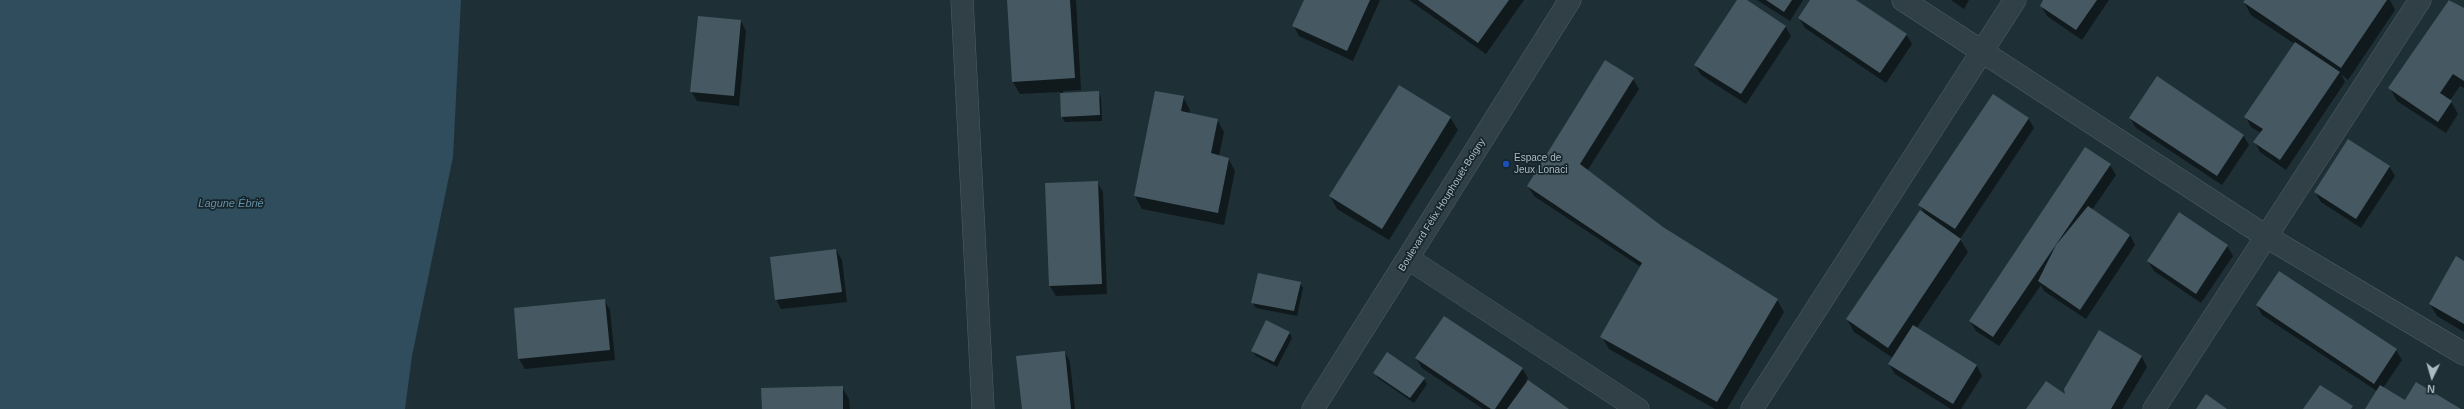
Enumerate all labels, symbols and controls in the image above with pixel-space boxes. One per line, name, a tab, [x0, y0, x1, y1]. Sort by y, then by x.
street label: Boulevard Félix Houphouët-Boigny	[1396, 136, 1488, 274]
place label: Espace de Jeux Lonaci	[1514, 152, 1567, 176]
marker: Espace de Jeux Lonaci	[1501, 159, 1511, 169]
water label: Lagune Ébrié	[198, 197, 264, 211]
north arrow	[2412, 357, 2452, 397]
text: N	[2426, 383, 2435, 395]

